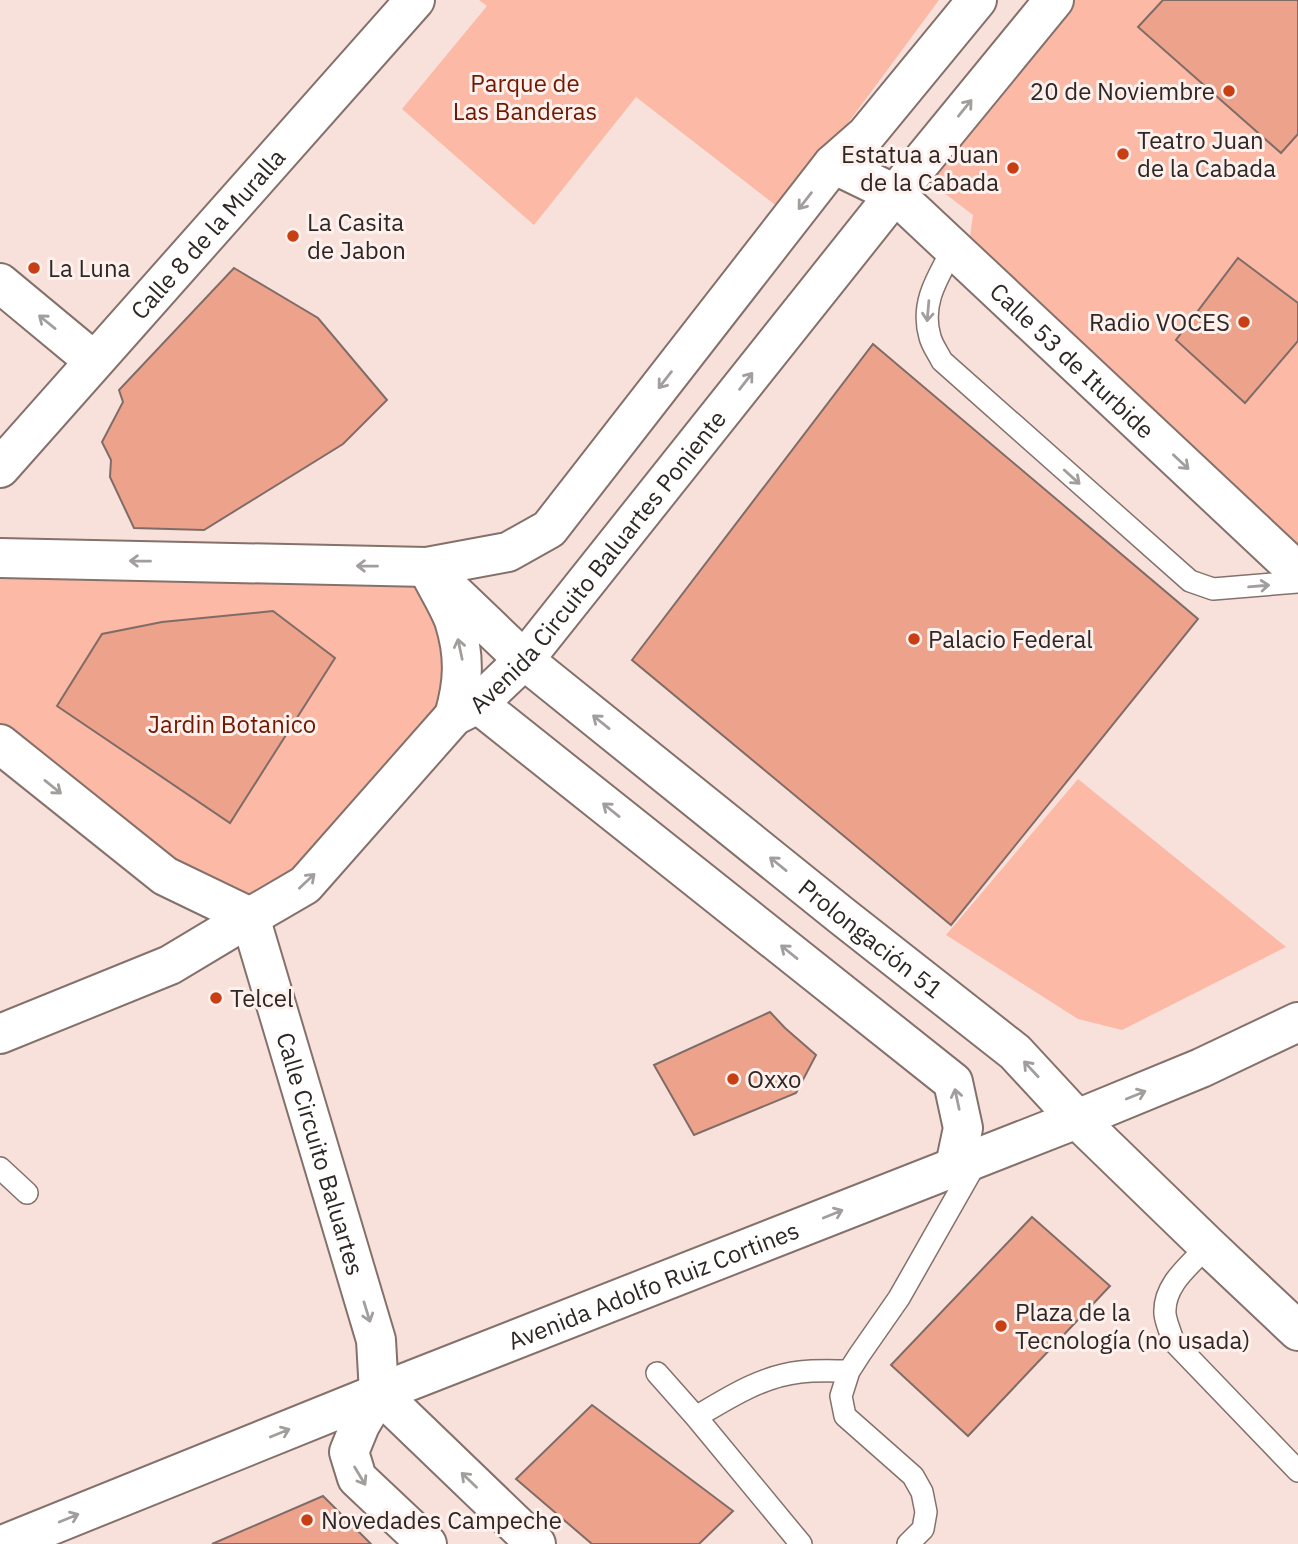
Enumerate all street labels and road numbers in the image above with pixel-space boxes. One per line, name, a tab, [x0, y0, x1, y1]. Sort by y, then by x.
street label: Calle 8 de la Muralla	[123, 142, 292, 326]
street label: Calle 53 de Iturbide	[983, 275, 1161, 445]
street label: Avenida Circuito Baluartes Poniente	[462, 403, 733, 720]
street label: Prolongación 51	[792, 871, 949, 1005]
street label: Calle Circuito Baluartes	[269, 1028, 372, 1279]
street label: Avenida Adolfo Ruiz Cortines	[503, 1214, 803, 1357]

